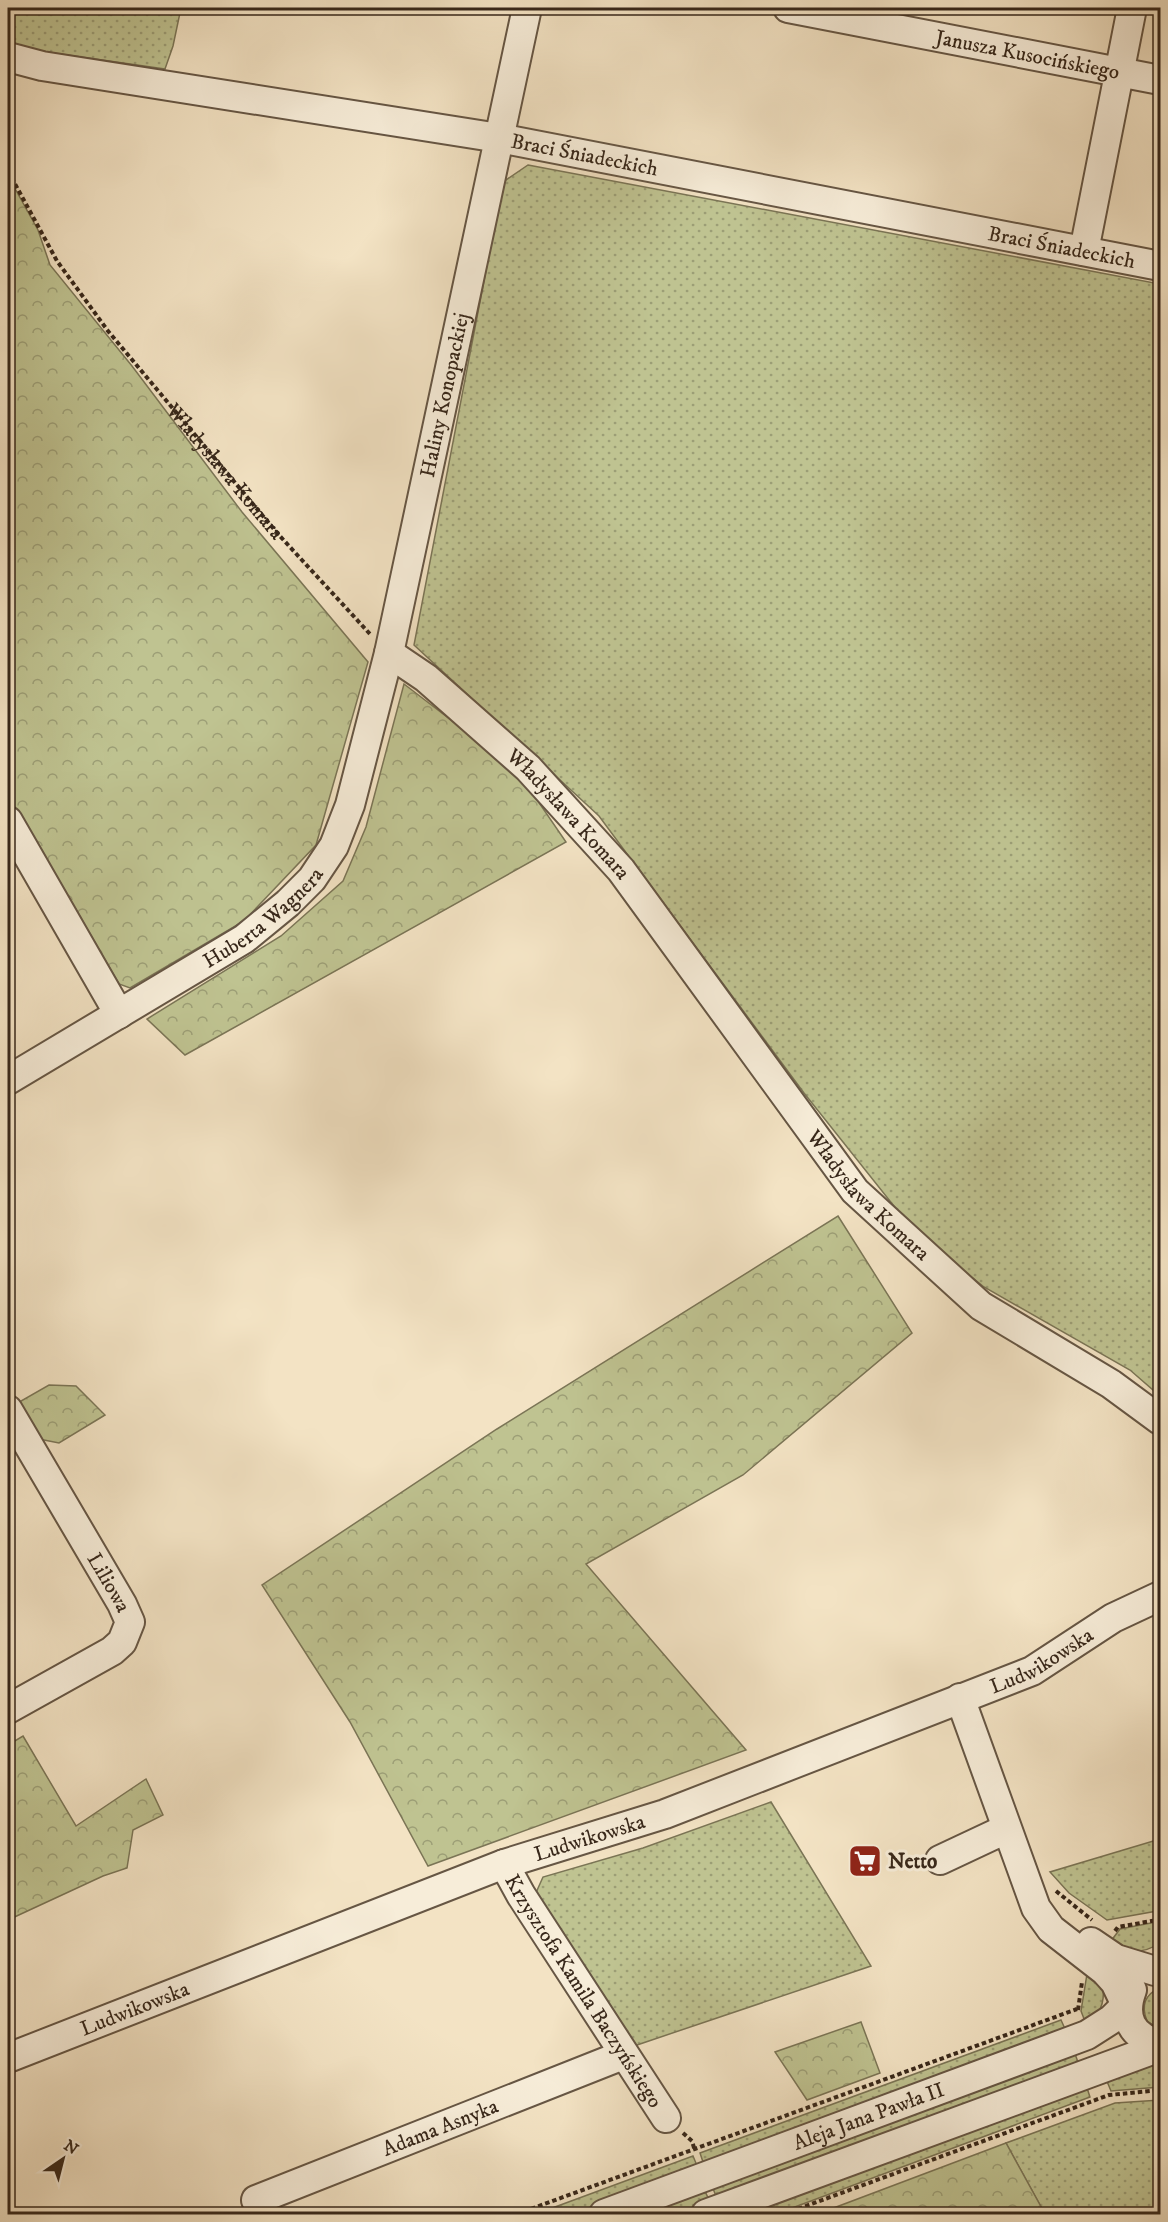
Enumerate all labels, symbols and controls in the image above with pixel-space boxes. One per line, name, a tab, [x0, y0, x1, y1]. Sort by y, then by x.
street label: Janusza Kusocińskiego	[931, 24, 1122, 86]
street label: Braci Śniadeckich	[509, 129, 660, 183]
street label: Braci Śniadeckich	[986, 221, 1137, 275]
street label: Haliny Konopackiej	[415, 311, 475, 480]
street label: Władysława Komara	[159, 398, 289, 545]
street label: Władysława Komara	[500, 743, 636, 885]
street label: Huberta Wagnera	[199, 863, 330, 974]
street label: Władysława Komara	[800, 1124, 935, 1267]
street label: Liliowa	[81, 1548, 136, 1617]
street label: Ludwikowska	[986, 1622, 1099, 1700]
street label: Ludwikowska	[531, 1809, 648, 1868]
supermarket icon: Netto	[847, 1843, 883, 1879]
place label: Netto	[888, 1849, 937, 1875]
street label: Krzysztofa Kamila Baczyńskiego	[498, 1870, 668, 2113]
street label: Ludwikowska	[77, 1976, 193, 2042]
street label: Aleja Jana Pawła II	[790, 2077, 948, 2157]
street label: Adama Asnyka	[379, 2094, 502, 2163]
north arrow	[33, 2129, 93, 2189]
text: N	[60, 2136, 82, 2159]

